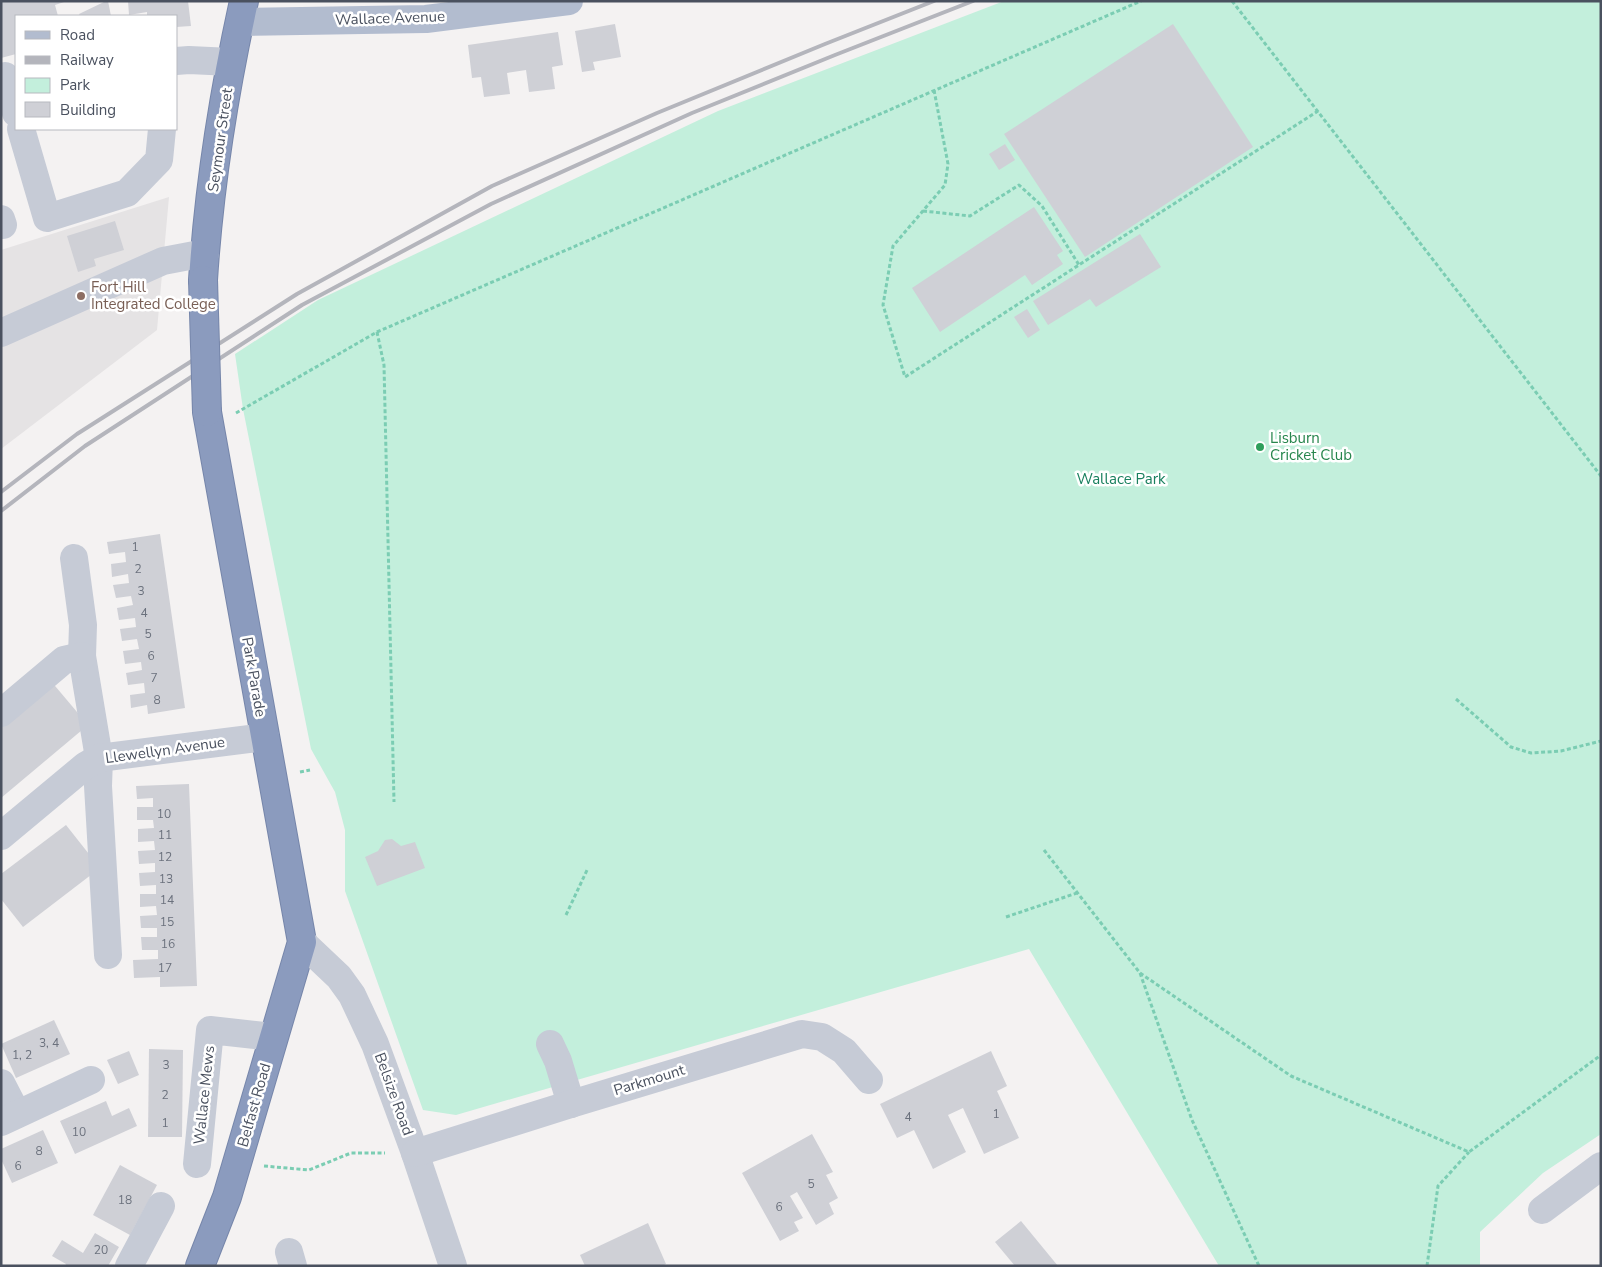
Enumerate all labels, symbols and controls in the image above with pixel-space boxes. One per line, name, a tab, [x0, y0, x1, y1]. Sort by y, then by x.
street label: Wallace Avenue	[335, 6, 445, 30]
legend	[15, 15, 178, 130]
text: Road	[60, 25, 95, 45]
text: Railway	[60, 50, 114, 70]
text: Park	[60, 75, 90, 95]
street label: Seymour Street	[203, 86, 237, 193]
text: Building	[60, 100, 116, 120]
place label: Fort Hill Integrated College	[91, 277, 216, 314]
marker: Fort Hill Integrated College	[75, 290, 87, 302]
place label: Lisburn Cricket Club	[1270, 428, 1352, 465]
marker: Lisburn Cricket Club	[1254, 441, 1266, 453]
park label: Wallace Park	[1076, 469, 1166, 489]
house number: 1	[131, 539, 139, 555]
house number: 2	[134, 561, 142, 577]
house number: 3	[137, 583, 145, 599]
house number: 4	[140, 605, 148, 621]
house number: 5	[144, 626, 152, 642]
street label: Park Parade	[237, 635, 271, 719]
house number: 6	[147, 648, 155, 664]
house number: 7	[150, 670, 158, 686]
house number: 8	[153, 692, 161, 708]
street label: Llewellyn Avenue	[104, 732, 226, 768]
house number: 10	[157, 806, 171, 822]
house number: 11	[158, 827, 172, 843]
house number: 12	[158, 849, 172, 865]
house number: 13	[159, 871, 173, 887]
house number: 14	[160, 892, 174, 908]
house number: 15	[160, 914, 174, 930]
house number: 16	[161, 936, 175, 952]
house number: 17	[158, 960, 172, 976]
house number: 3, 4	[39, 1035, 59, 1051]
street label: Wallace Mews	[189, 1044, 219, 1146]
house number: 1, 2	[12, 1047, 32, 1063]
street label: Belsize Road	[370, 1050, 418, 1138]
house number: 3	[162, 1057, 170, 1073]
street label: Parkmount	[611, 1060, 688, 1100]
street label: Belfast Road	[232, 1061, 276, 1149]
house number: 2	[161, 1087, 169, 1103]
house number: 1	[992, 1106, 1000, 1122]
house number: 4	[904, 1109, 912, 1125]
house number: 1	[161, 1115, 169, 1131]
house number: 10	[72, 1124, 86, 1140]
house number: 8	[35, 1143, 43, 1159]
house number: 6	[14, 1158, 22, 1174]
house number: 5	[807, 1176, 815, 1192]
house number: 18	[118, 1192, 132, 1208]
house number: 6	[775, 1199, 783, 1215]
house number: 20	[94, 1242, 108, 1258]

